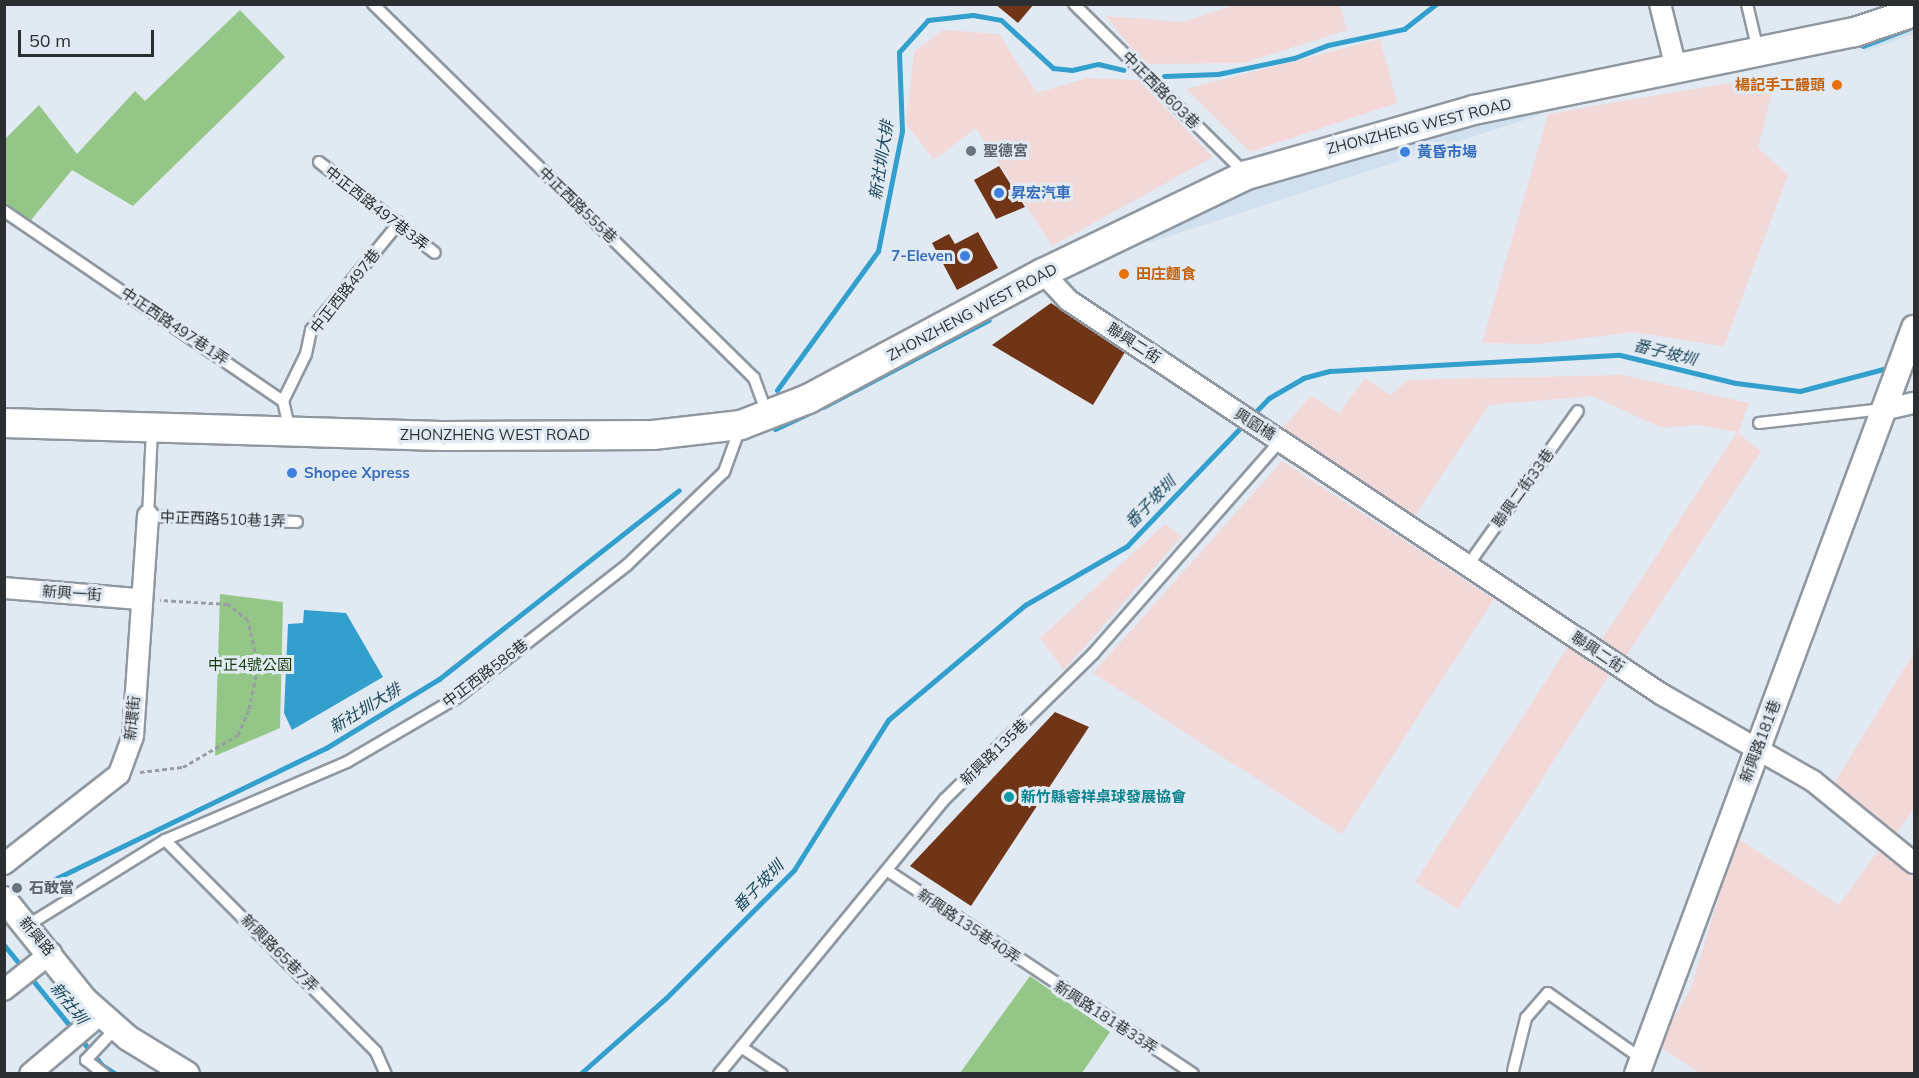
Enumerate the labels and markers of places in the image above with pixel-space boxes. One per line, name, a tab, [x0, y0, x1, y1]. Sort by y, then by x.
place label: 楊記手工饅頭	[1735, 76, 1825, 94]
marker: 楊記手工饅頭	[1830, 78, 1844, 92]
place label: 聖德宮	[983, 142, 1028, 160]
place label: 黃昏市場	[1417, 143, 1477, 161]
marker: 聖德宮	[964, 144, 978, 158]
marker: 黃昏市場	[1398, 145, 1412, 159]
place label: 昇宏汽車	[1011, 184, 1071, 202]
marker: 昇宏汽車	[992, 186, 1006, 200]
place label: 7-Eleven	[891, 247, 953, 265]
marker: 7-Eleven	[958, 249, 972, 263]
place label: 田庄麵食	[1136, 265, 1196, 283]
marker: 田庄麵食	[1117, 267, 1131, 281]
place label: Shopee Xpress	[304, 464, 410, 482]
marker: Shopee Xpress	[285, 466, 299, 480]
place label: 新竹縣睿祥桌球發展協會	[1021, 788, 1186, 806]
marker: 新竹縣睿祥桌球發展協會	[1002, 790, 1016, 804]
place label: 石敢當	[29, 879, 74, 897]
marker: 石敢當	[10, 881, 24, 895]

